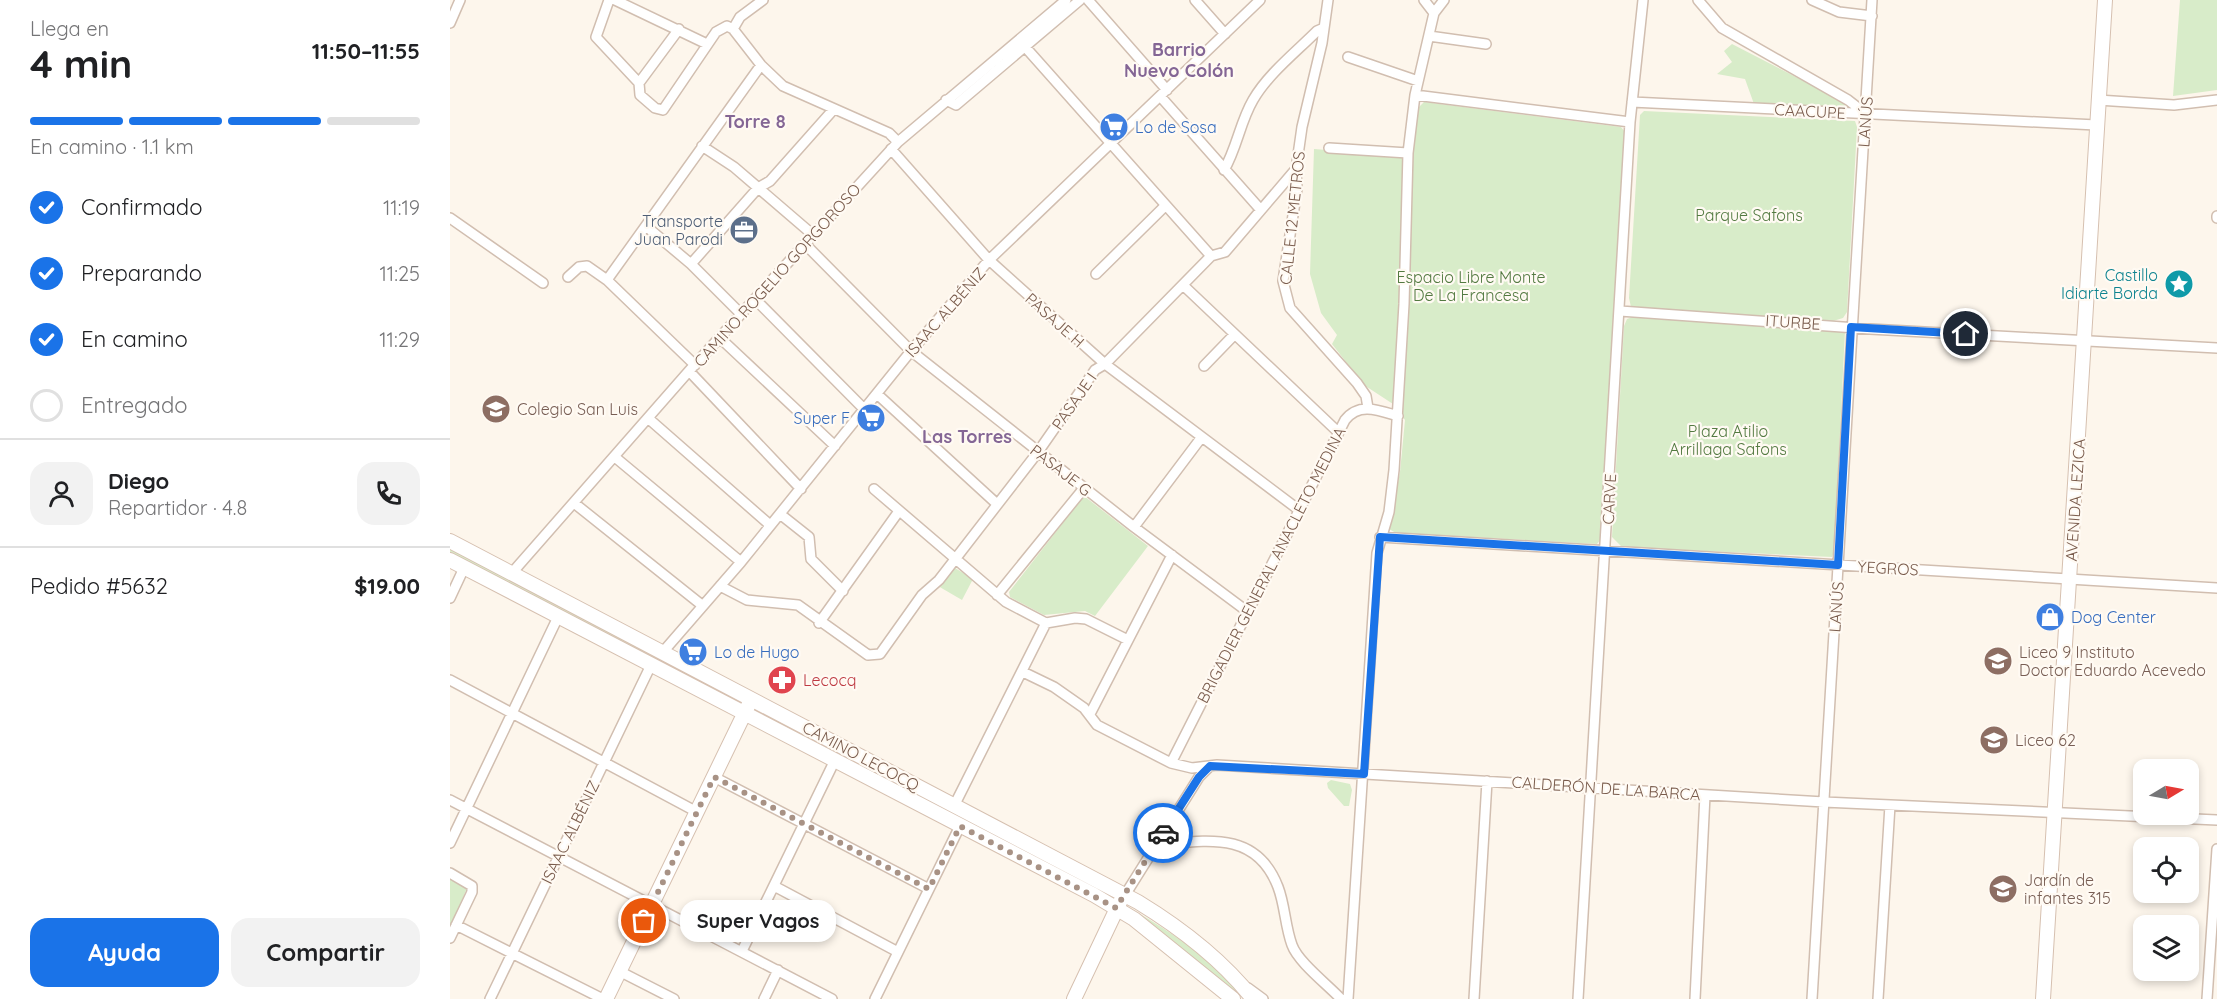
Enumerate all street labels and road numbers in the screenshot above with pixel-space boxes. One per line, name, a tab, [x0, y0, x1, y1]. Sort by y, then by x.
street label: LANÚS	[1853, 96, 1877, 148]
street label: CAACUPE	[1774, 99, 1846, 123]
street label: CALLE 12 METROS	[1275, 150, 1309, 286]
street label: CAMINO ROGELIO GORGOROSO	[689, 179, 865, 371]
street label: ISAAC ALBÉNIZ	[900, 263, 990, 361]
street label: PASAJE H	[1021, 288, 1089, 352]
street label: ITURBE	[1765, 310, 1821, 334]
street label: PASAJE I	[1047, 369, 1101, 433]
street label: BRIGADIER GENERAL ANACLETO MEDINA	[1192, 424, 1350, 706]
street label: AVENIDA LEZICA	[2061, 438, 2089, 562]
street label: PASAJE G	[1026, 440, 1096, 500]
street label: CARVE	[1598, 473, 1620, 525]
street label: YEGROS	[1857, 556, 1919, 580]
street label: LANÚS	[1824, 581, 1848, 633]
street label: CAMINO LECOCQ	[799, 717, 923, 795]
street label: CALDERÓN DE LA BARCA	[1511, 771, 1701, 805]
street label: ISAAC ALBÉNIZ	[536, 777, 604, 887]

